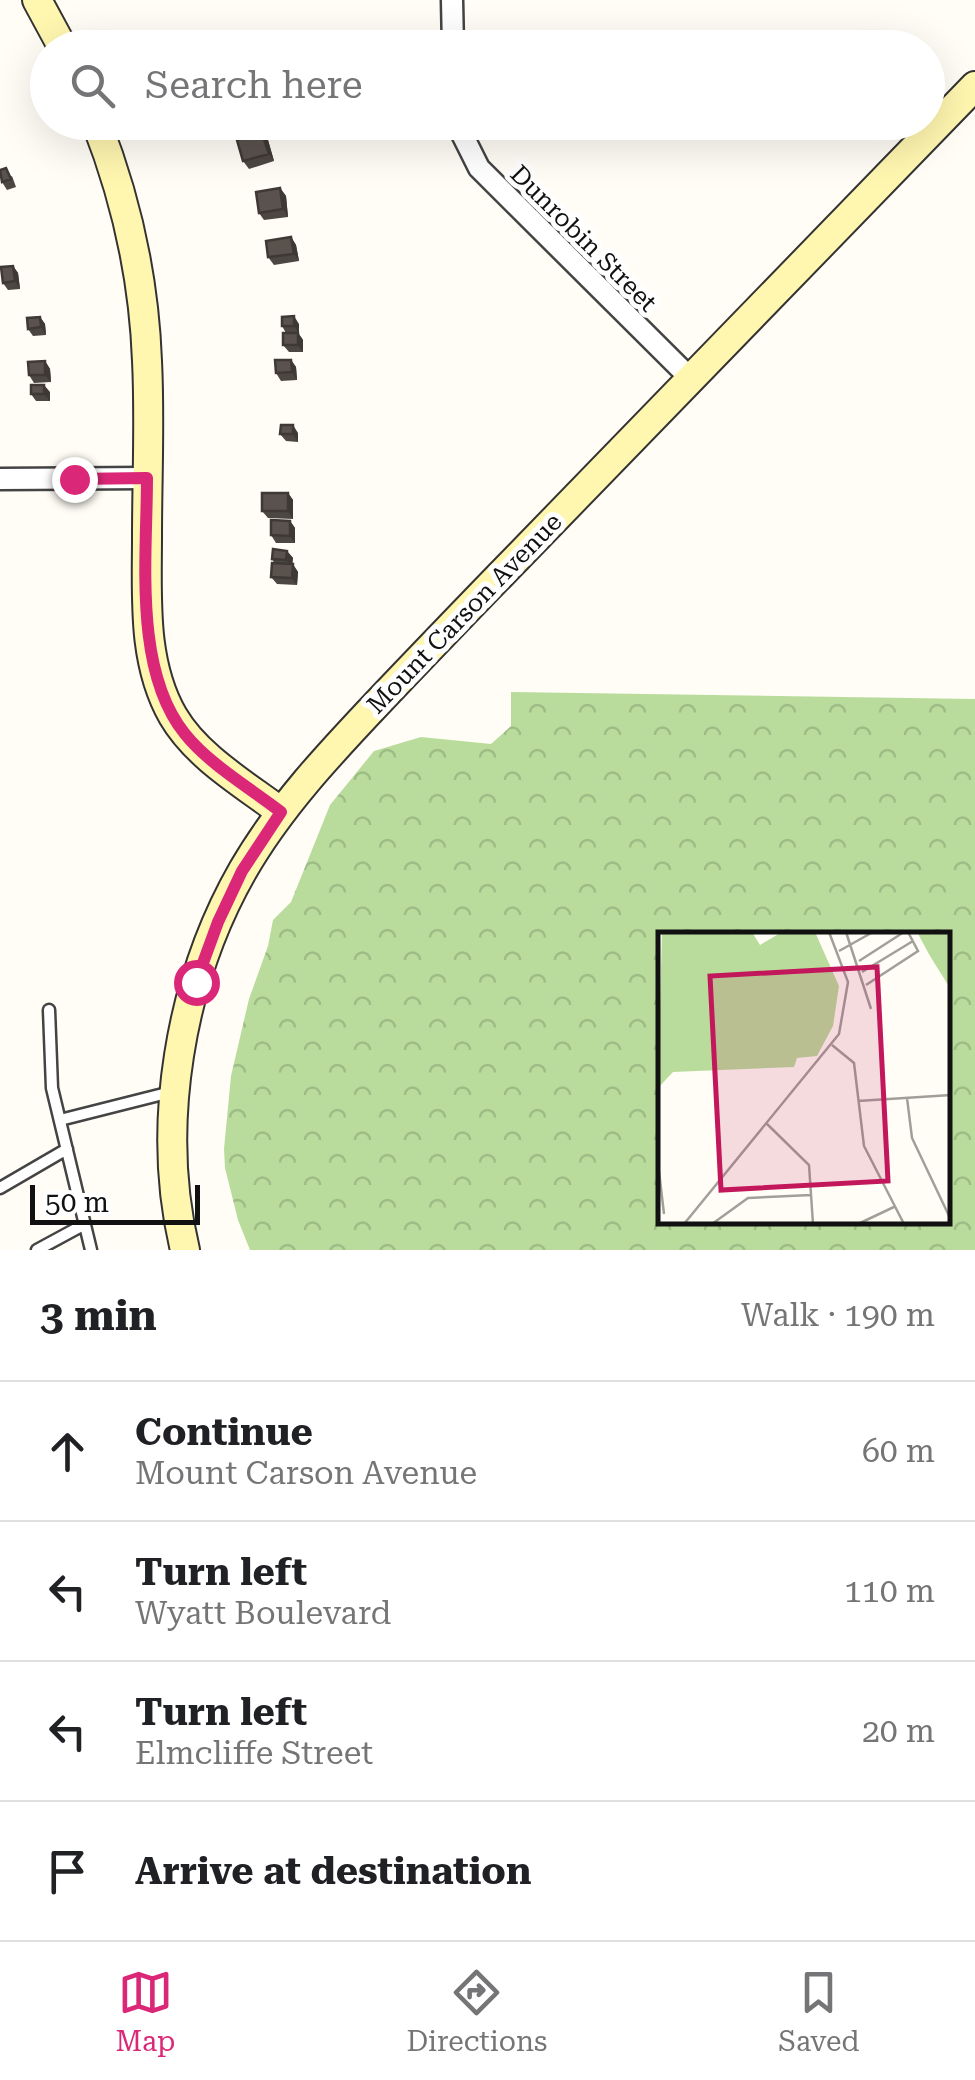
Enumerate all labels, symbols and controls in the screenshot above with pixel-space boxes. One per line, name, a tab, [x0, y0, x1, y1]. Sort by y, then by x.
search box	[30, 30, 945, 140]
icon: search	[65, 58, 120, 113]
text: Search here	[145, 63, 363, 107]
street label: Dunrobin Street	[505, 159, 663, 317]
route end	[52, 457, 98, 503]
street label: Mount Carson Avenue	[361, 507, 568, 720]
inset map	[658, 932, 950, 1225]
route start	[174, 960, 220, 1006]
scale bar	[30, 1180, 200, 1224]
text: 50 m	[45, 1186, 109, 1219]
text: 3 min	[40, 1291, 157, 1340]
text: Walk · 190 m	[741, 1296, 935, 1334]
text: Continue	[135, 1410, 313, 1454]
icon: ahead	[40, 1424, 95, 1479]
text: 60 m	[862, 1432, 935, 1470]
text: Mount Carson Avenue	[135, 1454, 477, 1492]
text: Turn left	[135, 1550, 307, 1594]
icon: left	[40, 1564, 95, 1619]
text: 110 m	[844, 1572, 935, 1610]
text: Wyatt Boulevard	[135, 1594, 391, 1632]
text: Turn left	[135, 1690, 307, 1734]
icon: left	[40, 1704, 95, 1759]
text: 20 m	[862, 1712, 935, 1750]
text: Elmcliffe Street	[135, 1734, 373, 1772]
icon: arrive	[40, 1844, 95, 1899]
text: Arrive at destination	[135, 1849, 531, 1893]
tab: Map	[116, 1965, 175, 2058]
tab: Directions	[406, 1965, 547, 2058]
tab: Saved	[778, 1965, 860, 2058]

